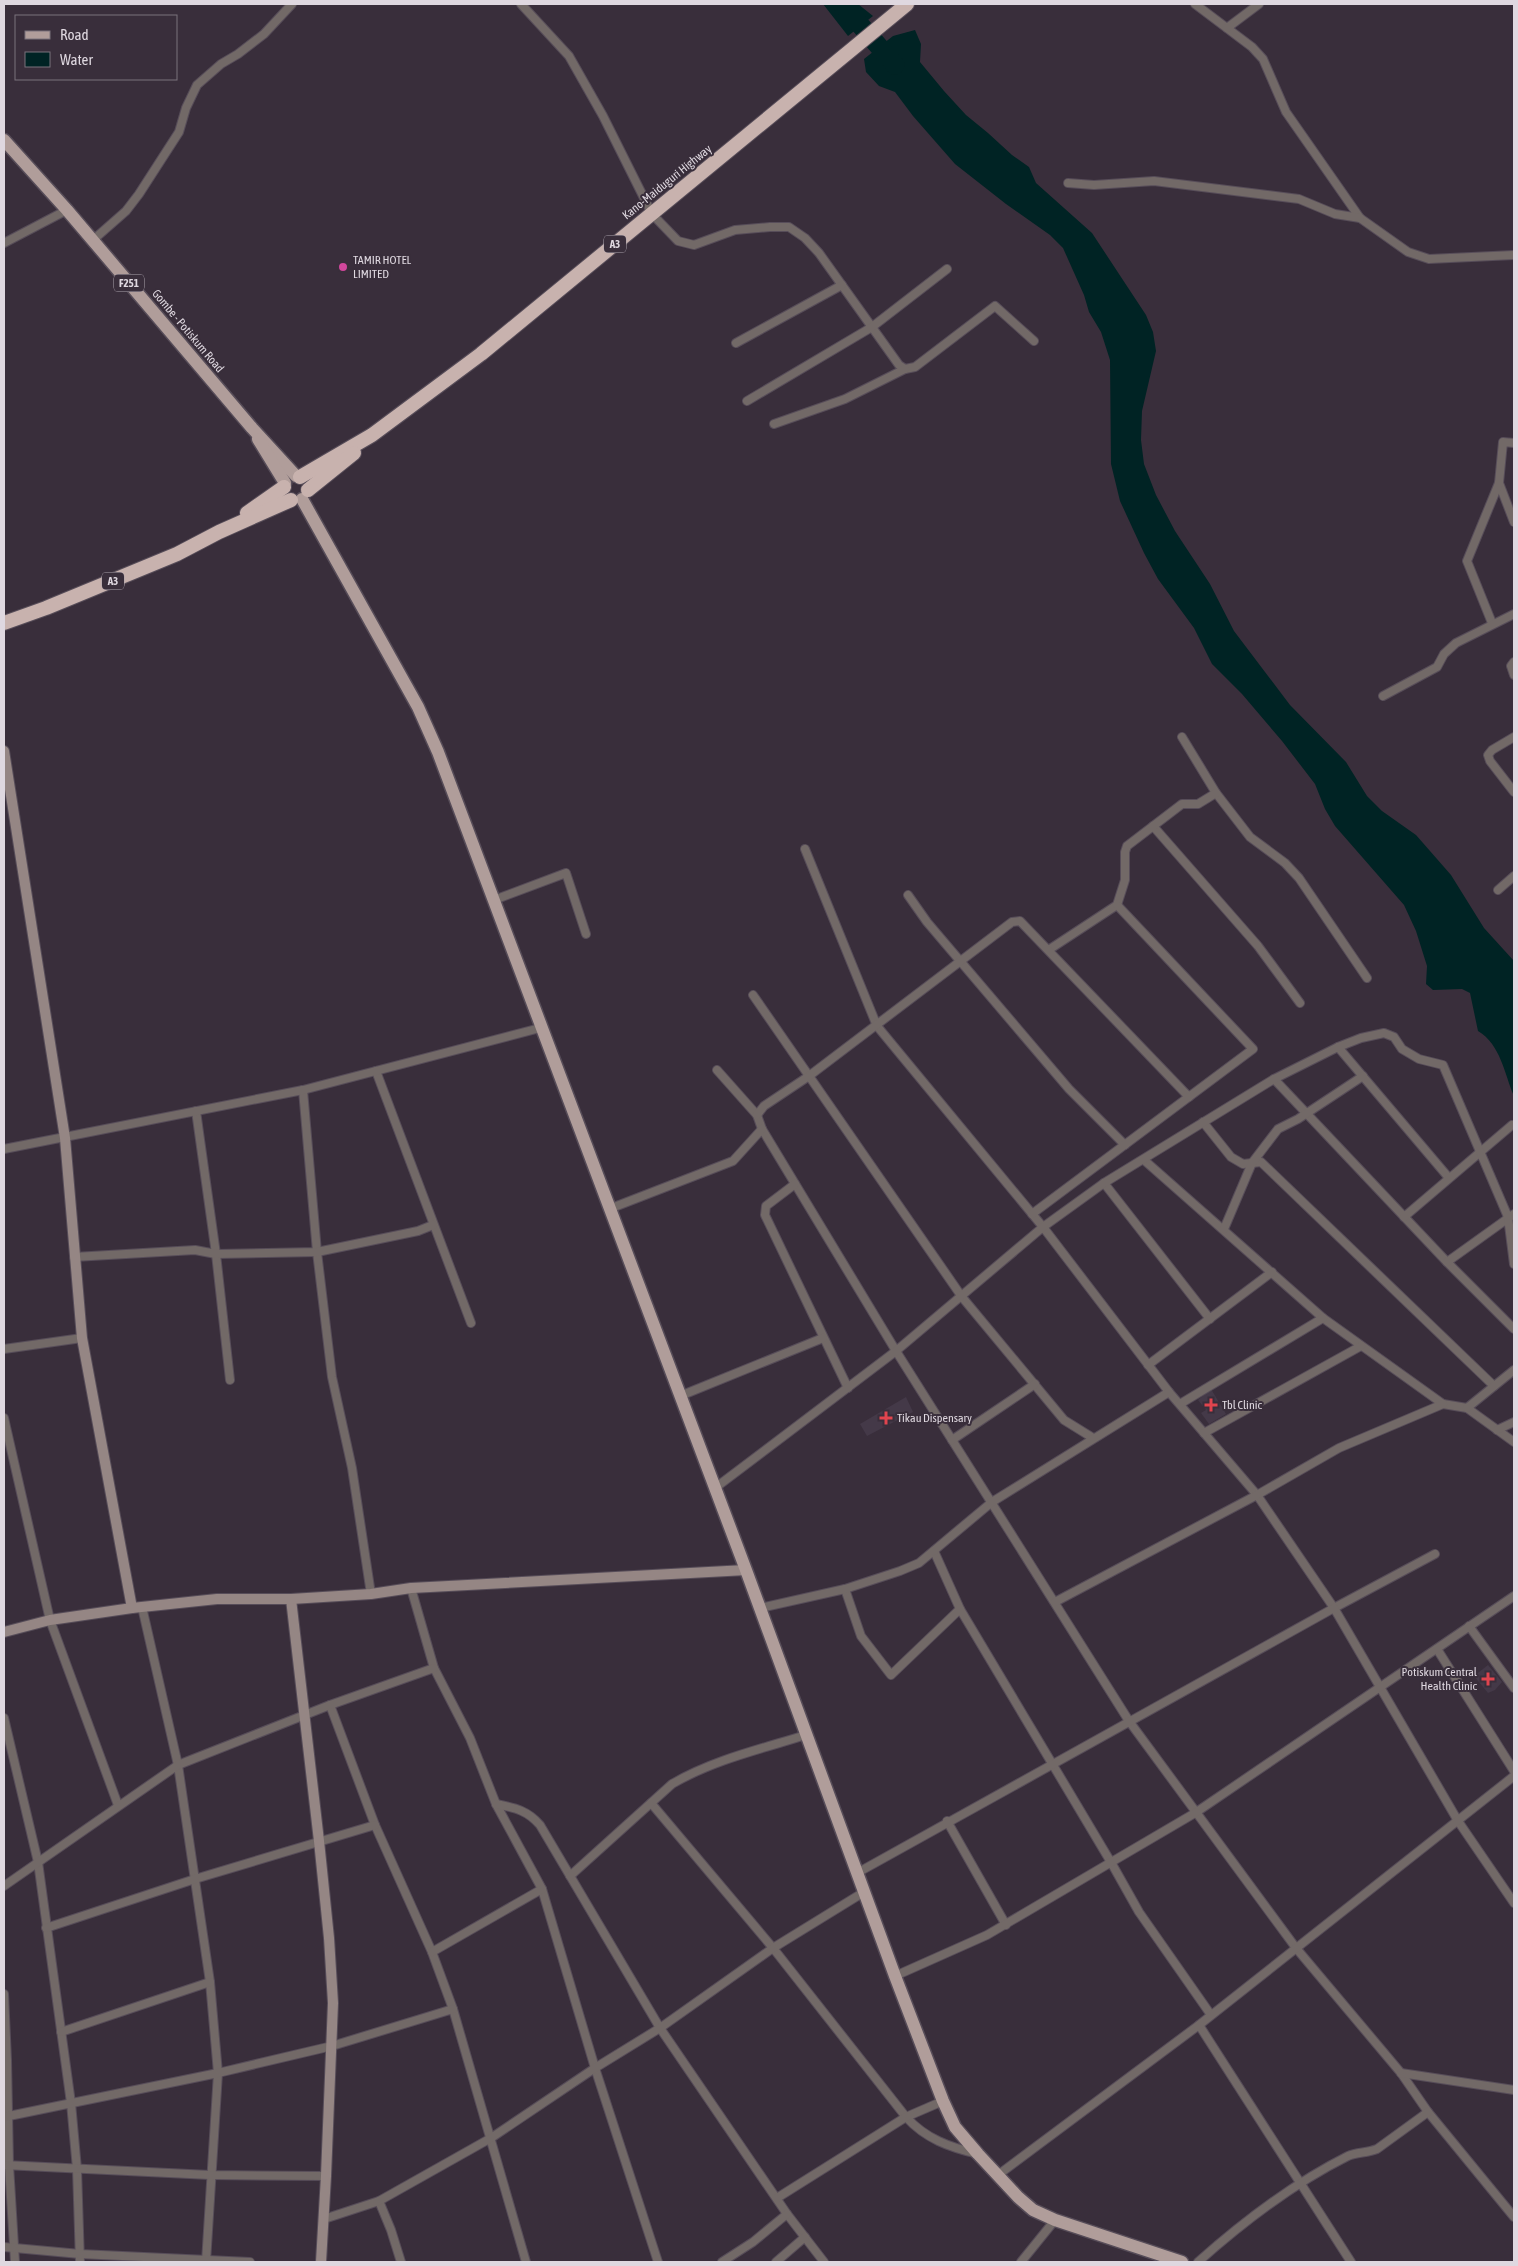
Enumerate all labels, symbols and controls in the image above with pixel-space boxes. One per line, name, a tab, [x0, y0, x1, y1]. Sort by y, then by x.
legend	[15, 15, 178, 80]
text: Road	[60, 26, 89, 43]
text: Water	[60, 51, 93, 68]
street label: Kano-Maiduguri Highway	[620, 142, 714, 222]
road number: A3	[604, 235, 626, 252]
place label: TAMIR HOTEL LIMITED	[353, 253, 412, 281]
marker: TAMIR HOTEL LIMITED	[337, 261, 349, 273]
road number: F251	[114, 274, 144, 292]
street label: Gombe - Potiskum Road	[149, 287, 227, 375]
road number: A3	[102, 572, 124, 590]
marker: Tbl Clinic	[1204, 1398, 1218, 1412]
place label: Tbl Clinic	[1222, 1398, 1262, 1412]
marker: Tikau Dispensary	[879, 1411, 893, 1425]
place label: Tikau Dispensary	[897, 1411, 972, 1425]
place label: Potiskum Central Health Clinic	[1402, 1665, 1478, 1693]
marker: Potiskum Central Health Clinic	[1481, 1672, 1495, 1686]

